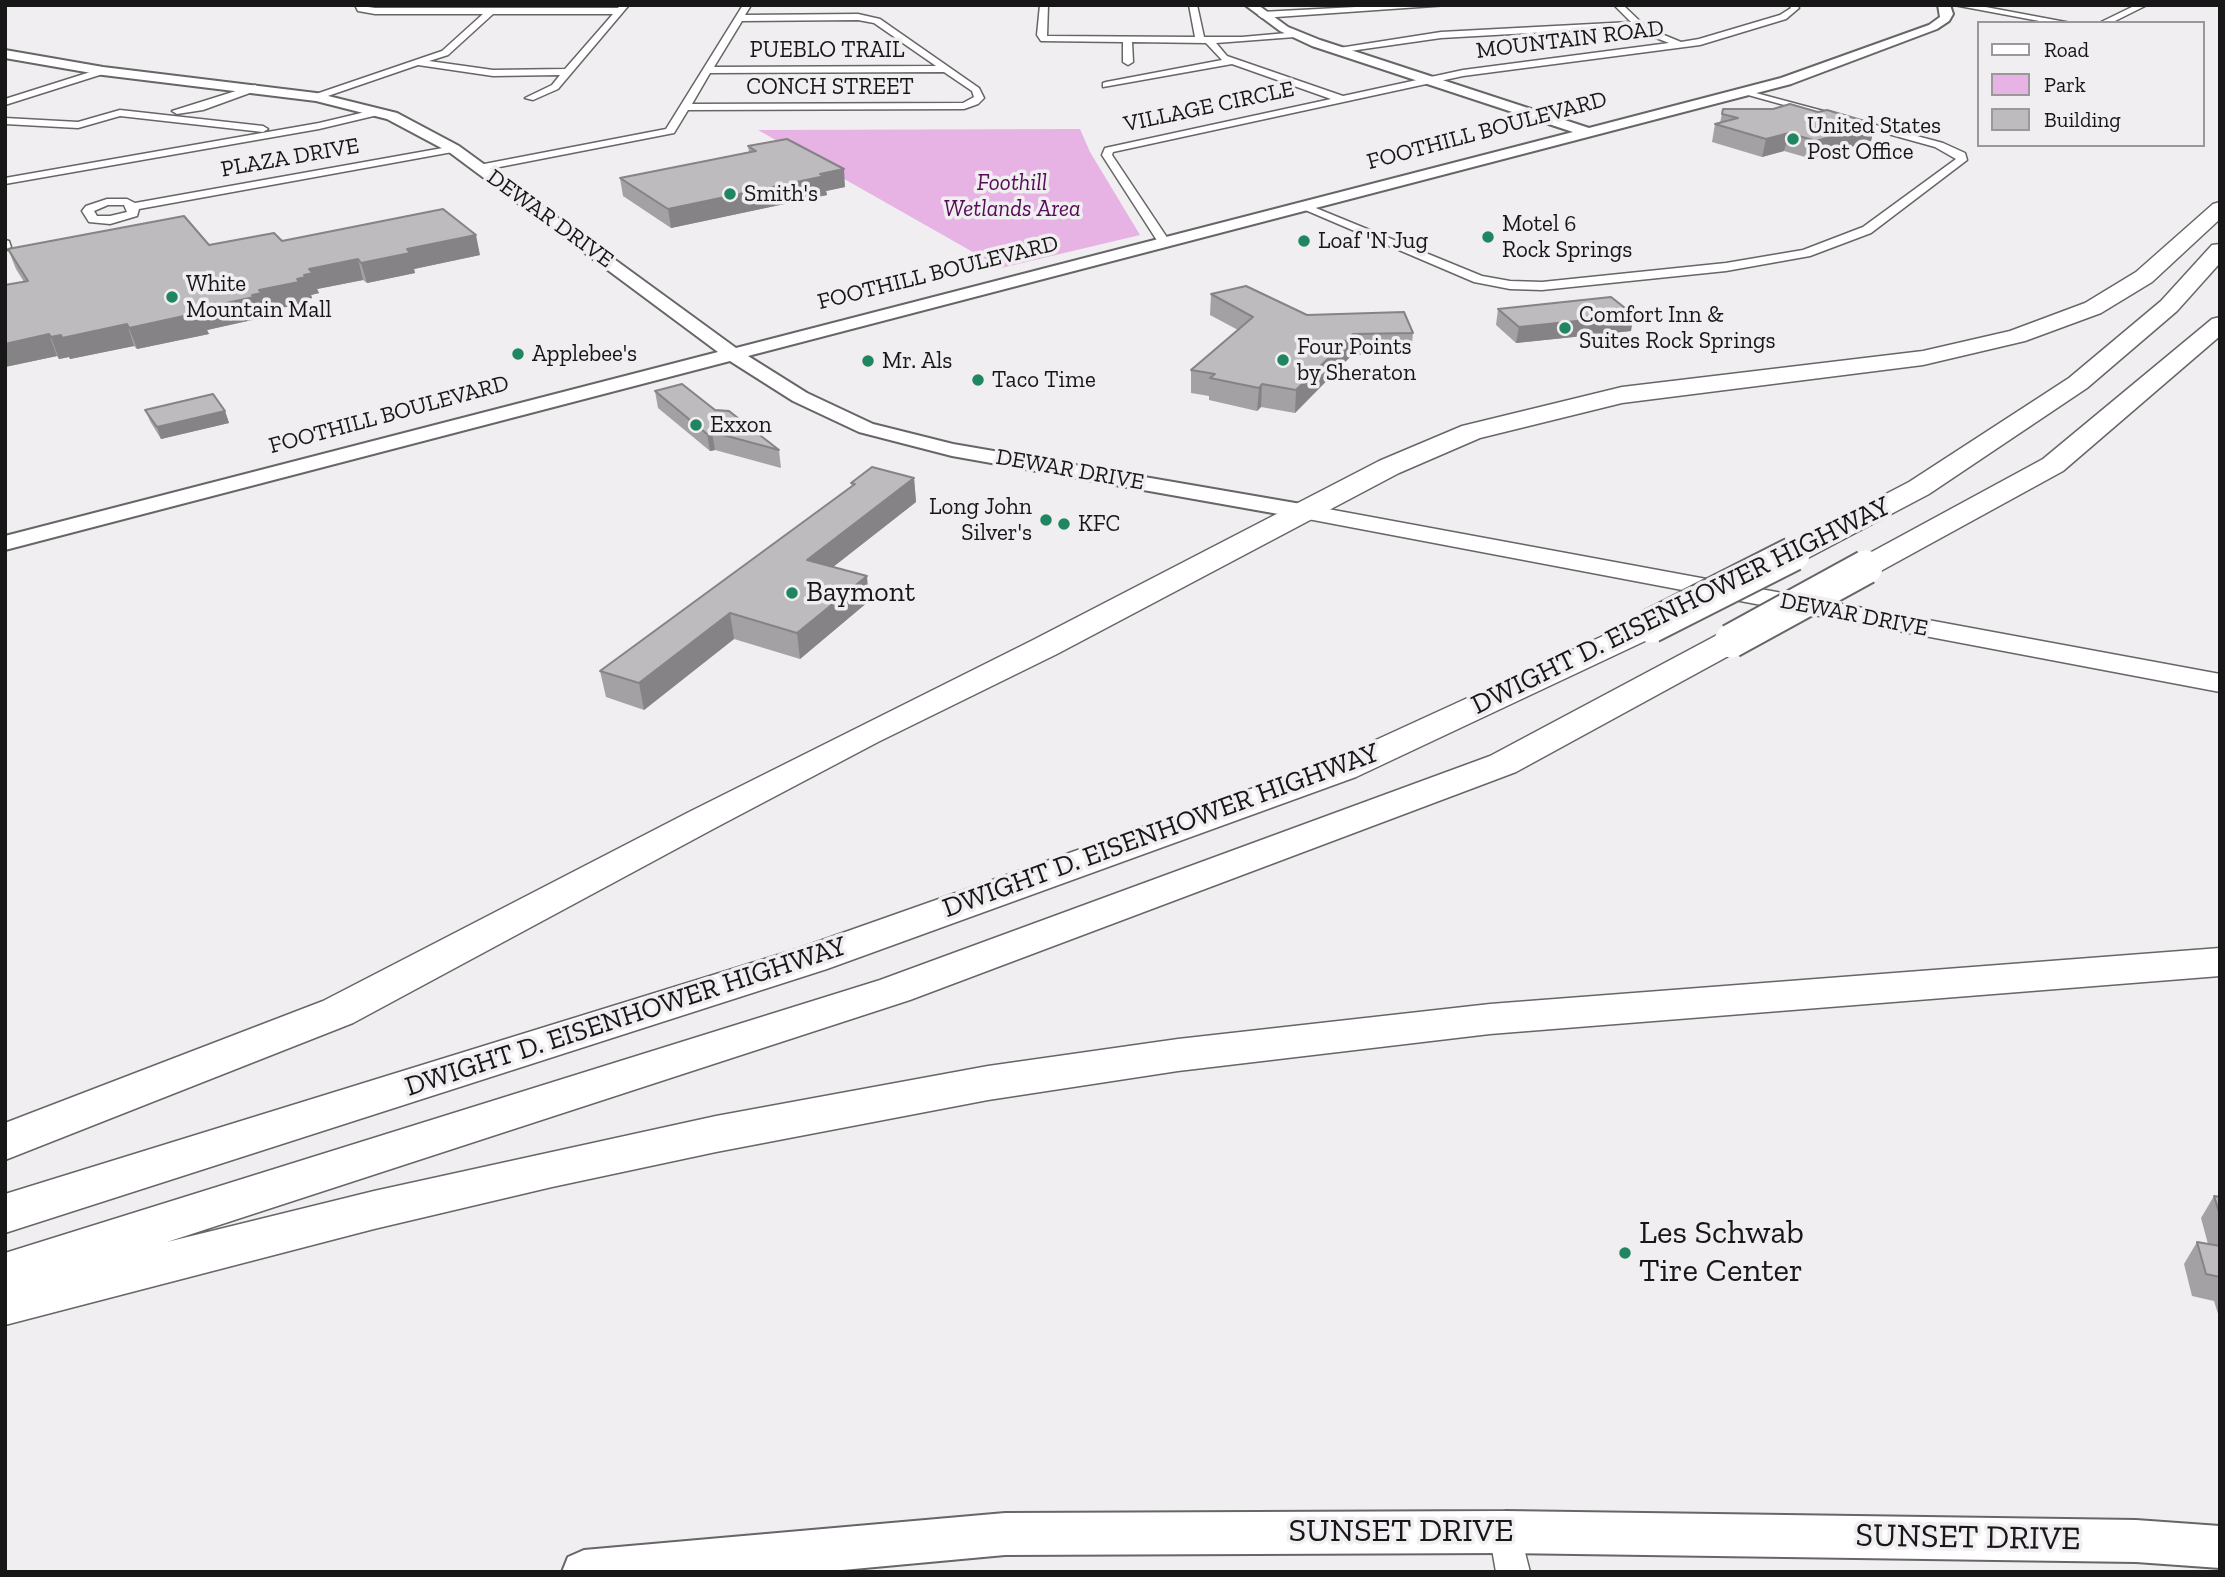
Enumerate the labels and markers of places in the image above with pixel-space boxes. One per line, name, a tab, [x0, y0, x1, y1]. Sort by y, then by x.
place label: United States Post Office	[1807, 112, 1941, 166]
marker: United States Post Office	[1785, 131, 1801, 147]
place label: Smith's	[744, 180, 818, 208]
marker: Smith's	[722, 186, 738, 202]
place label: Motel 6 Rock Springs	[1502, 210, 1632, 264]
place label: Loaf 'N Jug	[1318, 227, 1428, 255]
marker: Motel 6 Rock Springs	[1480, 229, 1496, 245]
marker: Loaf 'N Jug	[1296, 233, 1312, 249]
place label: White Mountain Mall	[186, 270, 332, 324]
marker: White Mountain Mall	[164, 289, 180, 305]
place label: Comfort Inn & Suites Rock Springs	[1579, 301, 1776, 355]
marker: Comfort Inn & Suites Rock Springs	[1557, 320, 1573, 336]
place label: Four Points by Sheraton	[1297, 333, 1416, 387]
place label: Applebee's	[532, 340, 637, 368]
marker: Applebee's	[510, 346, 526, 362]
place label: Mr. Als	[882, 347, 952, 375]
marker: Four Points by Sheraton	[1275, 352, 1291, 368]
marker: Mr. Als	[860, 353, 876, 369]
place label: Taco Time	[992, 366, 1096, 394]
marker: Taco Time	[970, 372, 986, 388]
place label: Exxon	[710, 411, 772, 439]
marker: Exxon	[688, 417, 704, 433]
place label: Long John Silver's	[929, 493, 1032, 547]
place label: KFC	[1078, 510, 1120, 538]
marker: Long John Silver's	[1038, 512, 1054, 528]
marker: KFC	[1056, 516, 1072, 532]
place label: Baymont	[806, 576, 915, 610]
marker: Baymont	[784, 585, 800, 601]
place label: Les Schwab Tire Center	[1639, 1214, 1804, 1292]
marker: Les Schwab Tire Center	[1617, 1245, 1633, 1261]

